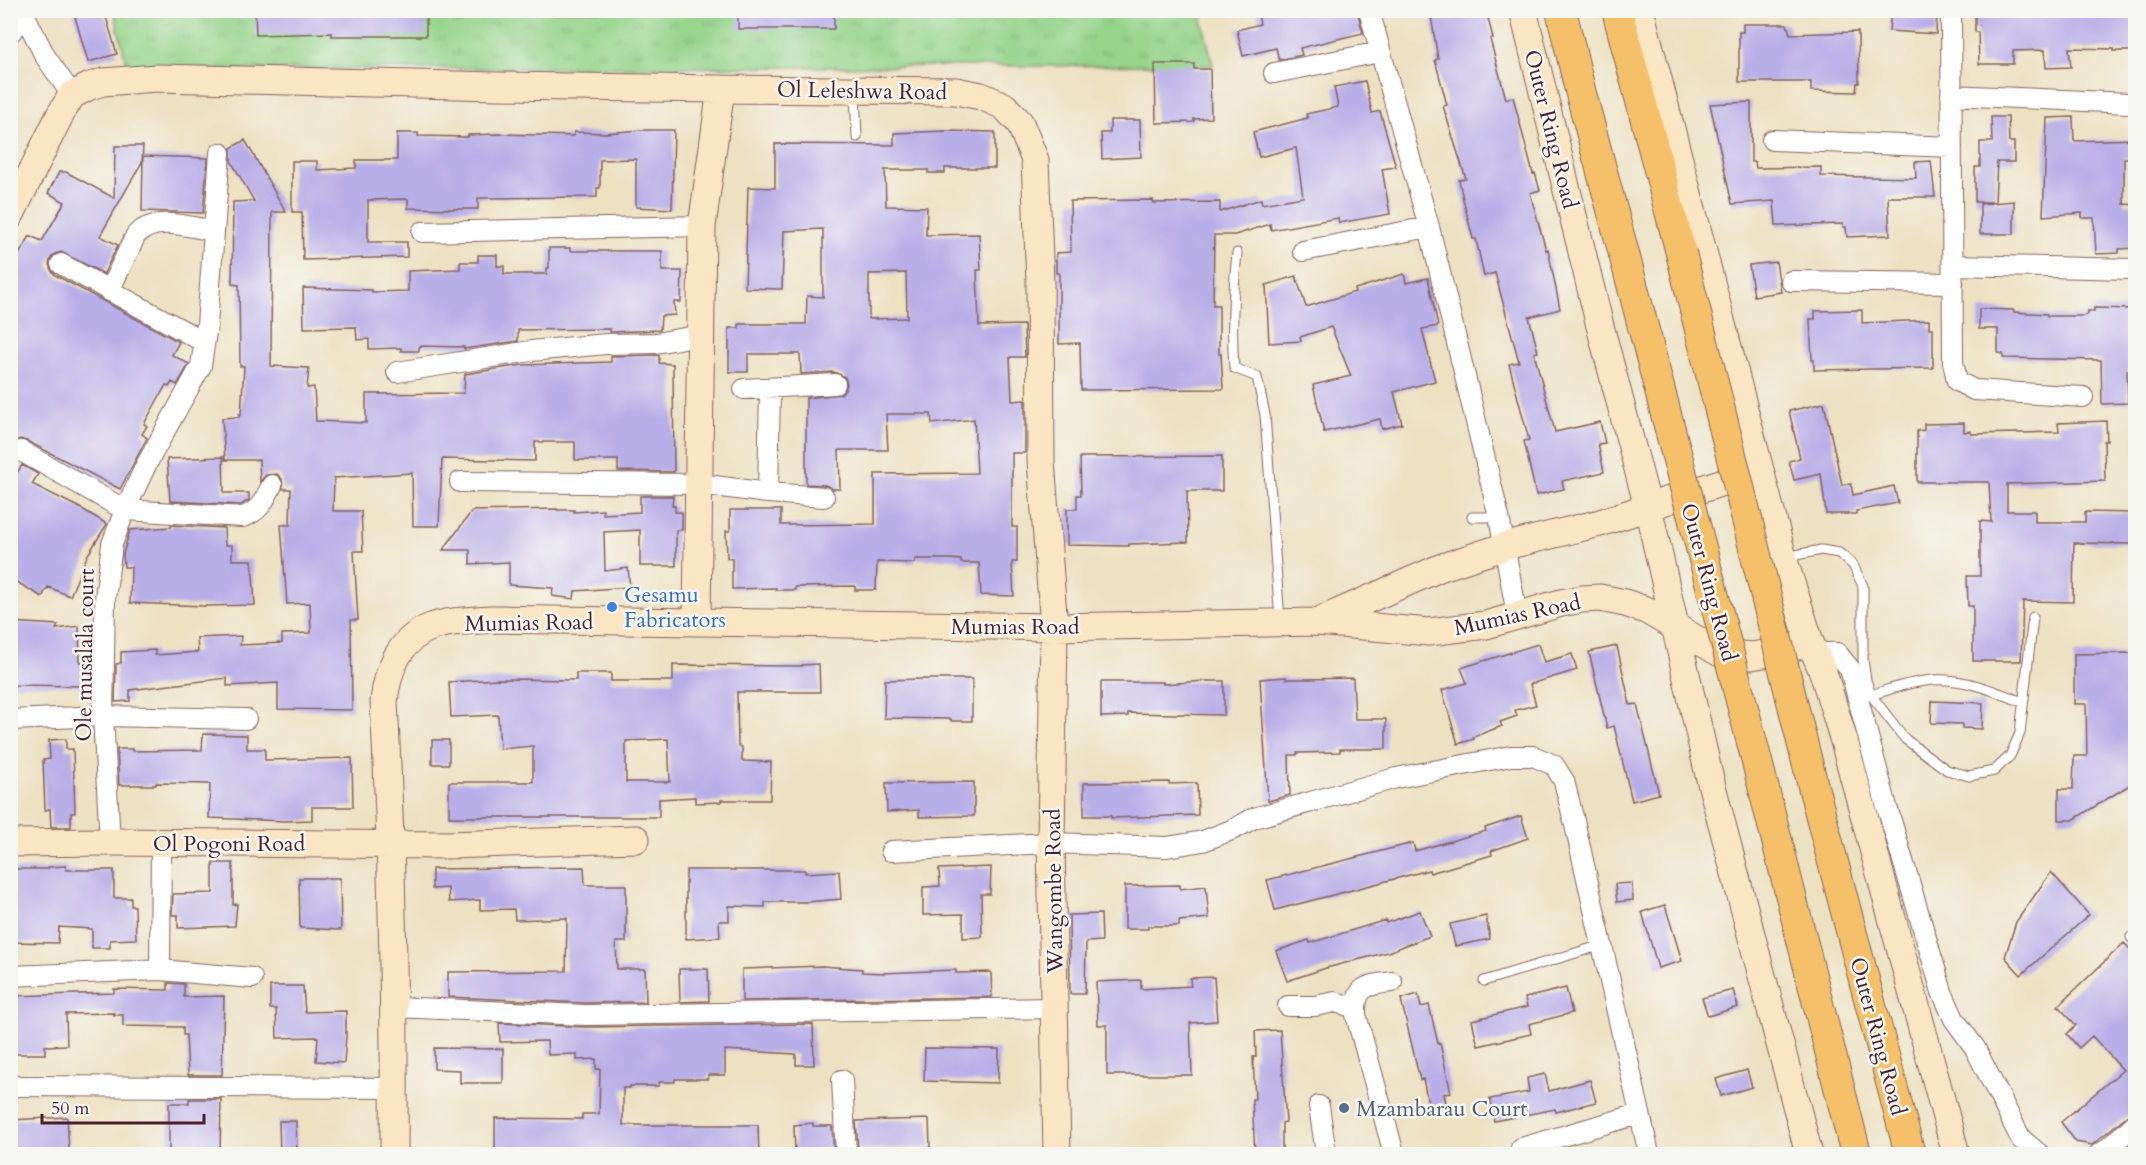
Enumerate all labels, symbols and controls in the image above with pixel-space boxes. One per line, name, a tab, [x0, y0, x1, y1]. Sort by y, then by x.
street label: Outer Ring Road	[1517, 47, 1585, 212]
street label: Ol Leleshwa Road	[777, 75, 948, 107]
street label: Outer Ring Road	[1674, 500, 1745, 665]
street label: Ole musalala court	[68, 568, 102, 742]
place label: Gesamu Fabricators	[624, 580, 726, 635]
street label: Mumias Road	[1451, 587, 1584, 643]
marker: Gesamu Fabricators	[605, 600, 619, 614]
street label: Mumias Road	[464, 607, 594, 639]
street label: Mumias Road	[951, 612, 1080, 642]
street label: Wangombe Road	[1038, 808, 1070, 975]
street label: Ol Pogoni Road	[153, 829, 306, 859]
street label: Outer Ring Road	[1843, 954, 1914, 1119]
scale bar	[42, 1087, 204, 1125]
place label: Mzambarau Court	[1356, 1094, 1527, 1124]
text: 50 m	[51, 1096, 90, 1121]
marker: Mzambarau Court	[1337, 1101, 1351, 1115]

